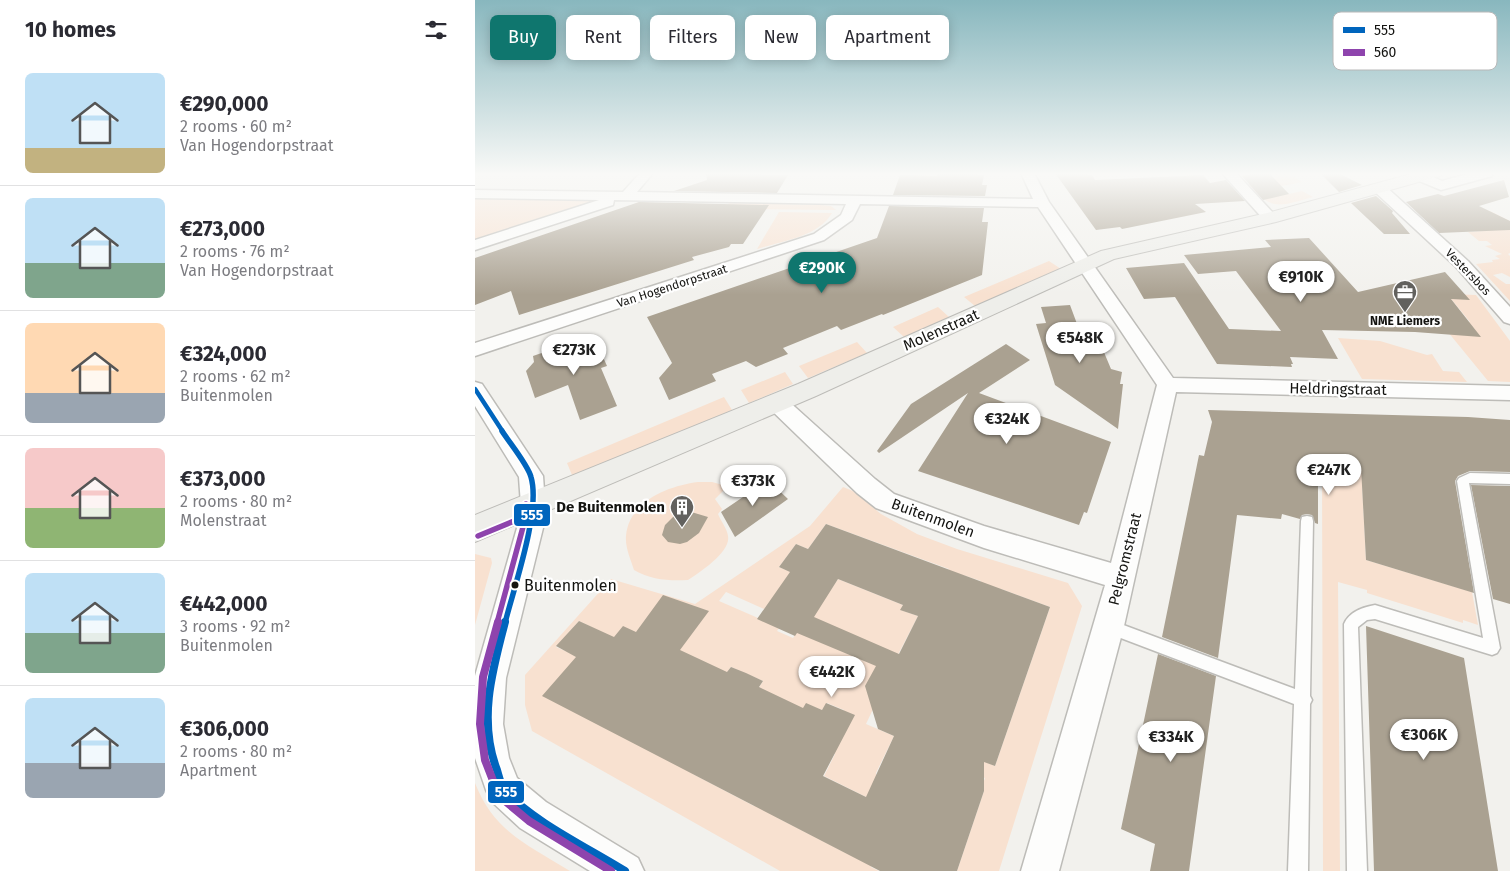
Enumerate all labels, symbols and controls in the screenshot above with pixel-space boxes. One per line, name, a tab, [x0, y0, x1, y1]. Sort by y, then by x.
legend	[1333, 12, 1497, 70]
chip: Buy	[490, 15, 556, 60]
chip: Rent	[566, 15, 640, 60]
chip: Filters	[650, 15, 735, 60]
chip: New	[745, 15, 816, 60]
chip: Apartment	[826, 15, 949, 60]
icon: filters	[422, 16, 450, 44]
text: 10 homes	[25, 17, 116, 43]
text: 555	[1374, 22, 1395, 39]
text: 560	[1374, 44, 1396, 61]
text: €290,000	[180, 91, 269, 117]
icon: home	[65, 93, 125, 153]
text: 2 rooms · 60 m²	[180, 117, 292, 136]
text: Van Hogendorpstraat	[180, 136, 334, 155]
text: €273,000	[180, 216, 265, 242]
icon: home	[65, 218, 125, 278]
text: 2 rooms · 76 m²	[180, 242, 290, 261]
street label: Vestersbos	[1442, 246, 1494, 298]
pin: €290K	[787, 252, 857, 294]
text: €290K	[799, 258, 845, 277]
pin: €910K	[1266, 260, 1336, 303]
text: Van Hogendorpstraat	[180, 261, 334, 280]
street label: Van Hogendorpstraat	[615, 261, 730, 310]
text: €910K	[1279, 267, 1323, 286]
office icon: NME Liemers	[1392, 279, 1418, 313]
street label: Molenstraat	[900, 305, 982, 355]
place label: NME Liemers	[1370, 314, 1440, 328]
pin: €548K	[1045, 322, 1115, 364]
text: €548K	[1057, 328, 1103, 347]
pin: €273K	[539, 334, 609, 376]
text: €273K	[552, 340, 596, 359]
text: €324,000	[180, 341, 267, 367]
icon: home	[65, 343, 125, 403]
text: 2 rooms · 62 m²	[180, 367, 291, 386]
street label: Heldringstraat	[1289, 379, 1387, 399]
text: Buitenmolen	[180, 386, 273, 405]
pin: €324K	[972, 402, 1042, 445]
text: €324K	[985, 409, 1029, 428]
pin: €247K	[1294, 454, 1364, 496]
text: €247K	[1307, 460, 1351, 479]
pin: €373K	[718, 464, 788, 507]
text: €373,000	[180, 466, 265, 492]
icon: home	[65, 468, 125, 528]
text: €373K	[731, 471, 775, 490]
text: 2 rooms · 80 m²	[180, 492, 292, 511]
building icon: De Buitenmolen	[669, 494, 695, 528]
street label: Buitenmolen	[889, 495, 977, 541]
place label: De Buitenmolen	[556, 498, 665, 516]
line badge: 555	[513, 503, 551, 527]
text: 555	[521, 507, 544, 524]
street label: Pelgromstraat	[1105, 510, 1145, 607]
text: Molenstraat	[180, 511, 266, 530]
place label: Buitenmolen	[524, 576, 617, 595]
marker: Buitenmolen	[510, 580, 520, 590]
text: €442,000	[180, 591, 268, 617]
icon: home	[65, 593, 125, 653]
text: 3 rooms · 92 m²	[180, 617, 290, 636]
text: Buitenmolen	[180, 636, 273, 655]
pin: €442K	[797, 656, 867, 698]
text: €442K	[809, 662, 855, 681]
text: €306,000	[180, 716, 269, 742]
icon: home	[65, 718, 125, 778]
pin: €306K	[1389, 718, 1459, 761]
pin: €334K	[1136, 720, 1206, 763]
text: €306K	[1401, 725, 1447, 744]
text: €334K	[1148, 727, 1194, 746]
text: 2 rooms · 80 m²	[180, 742, 292, 761]
text: Apartment	[180, 761, 257, 780]
line badge: 555	[487, 780, 525, 804]
text: 555	[495, 784, 518, 801]

